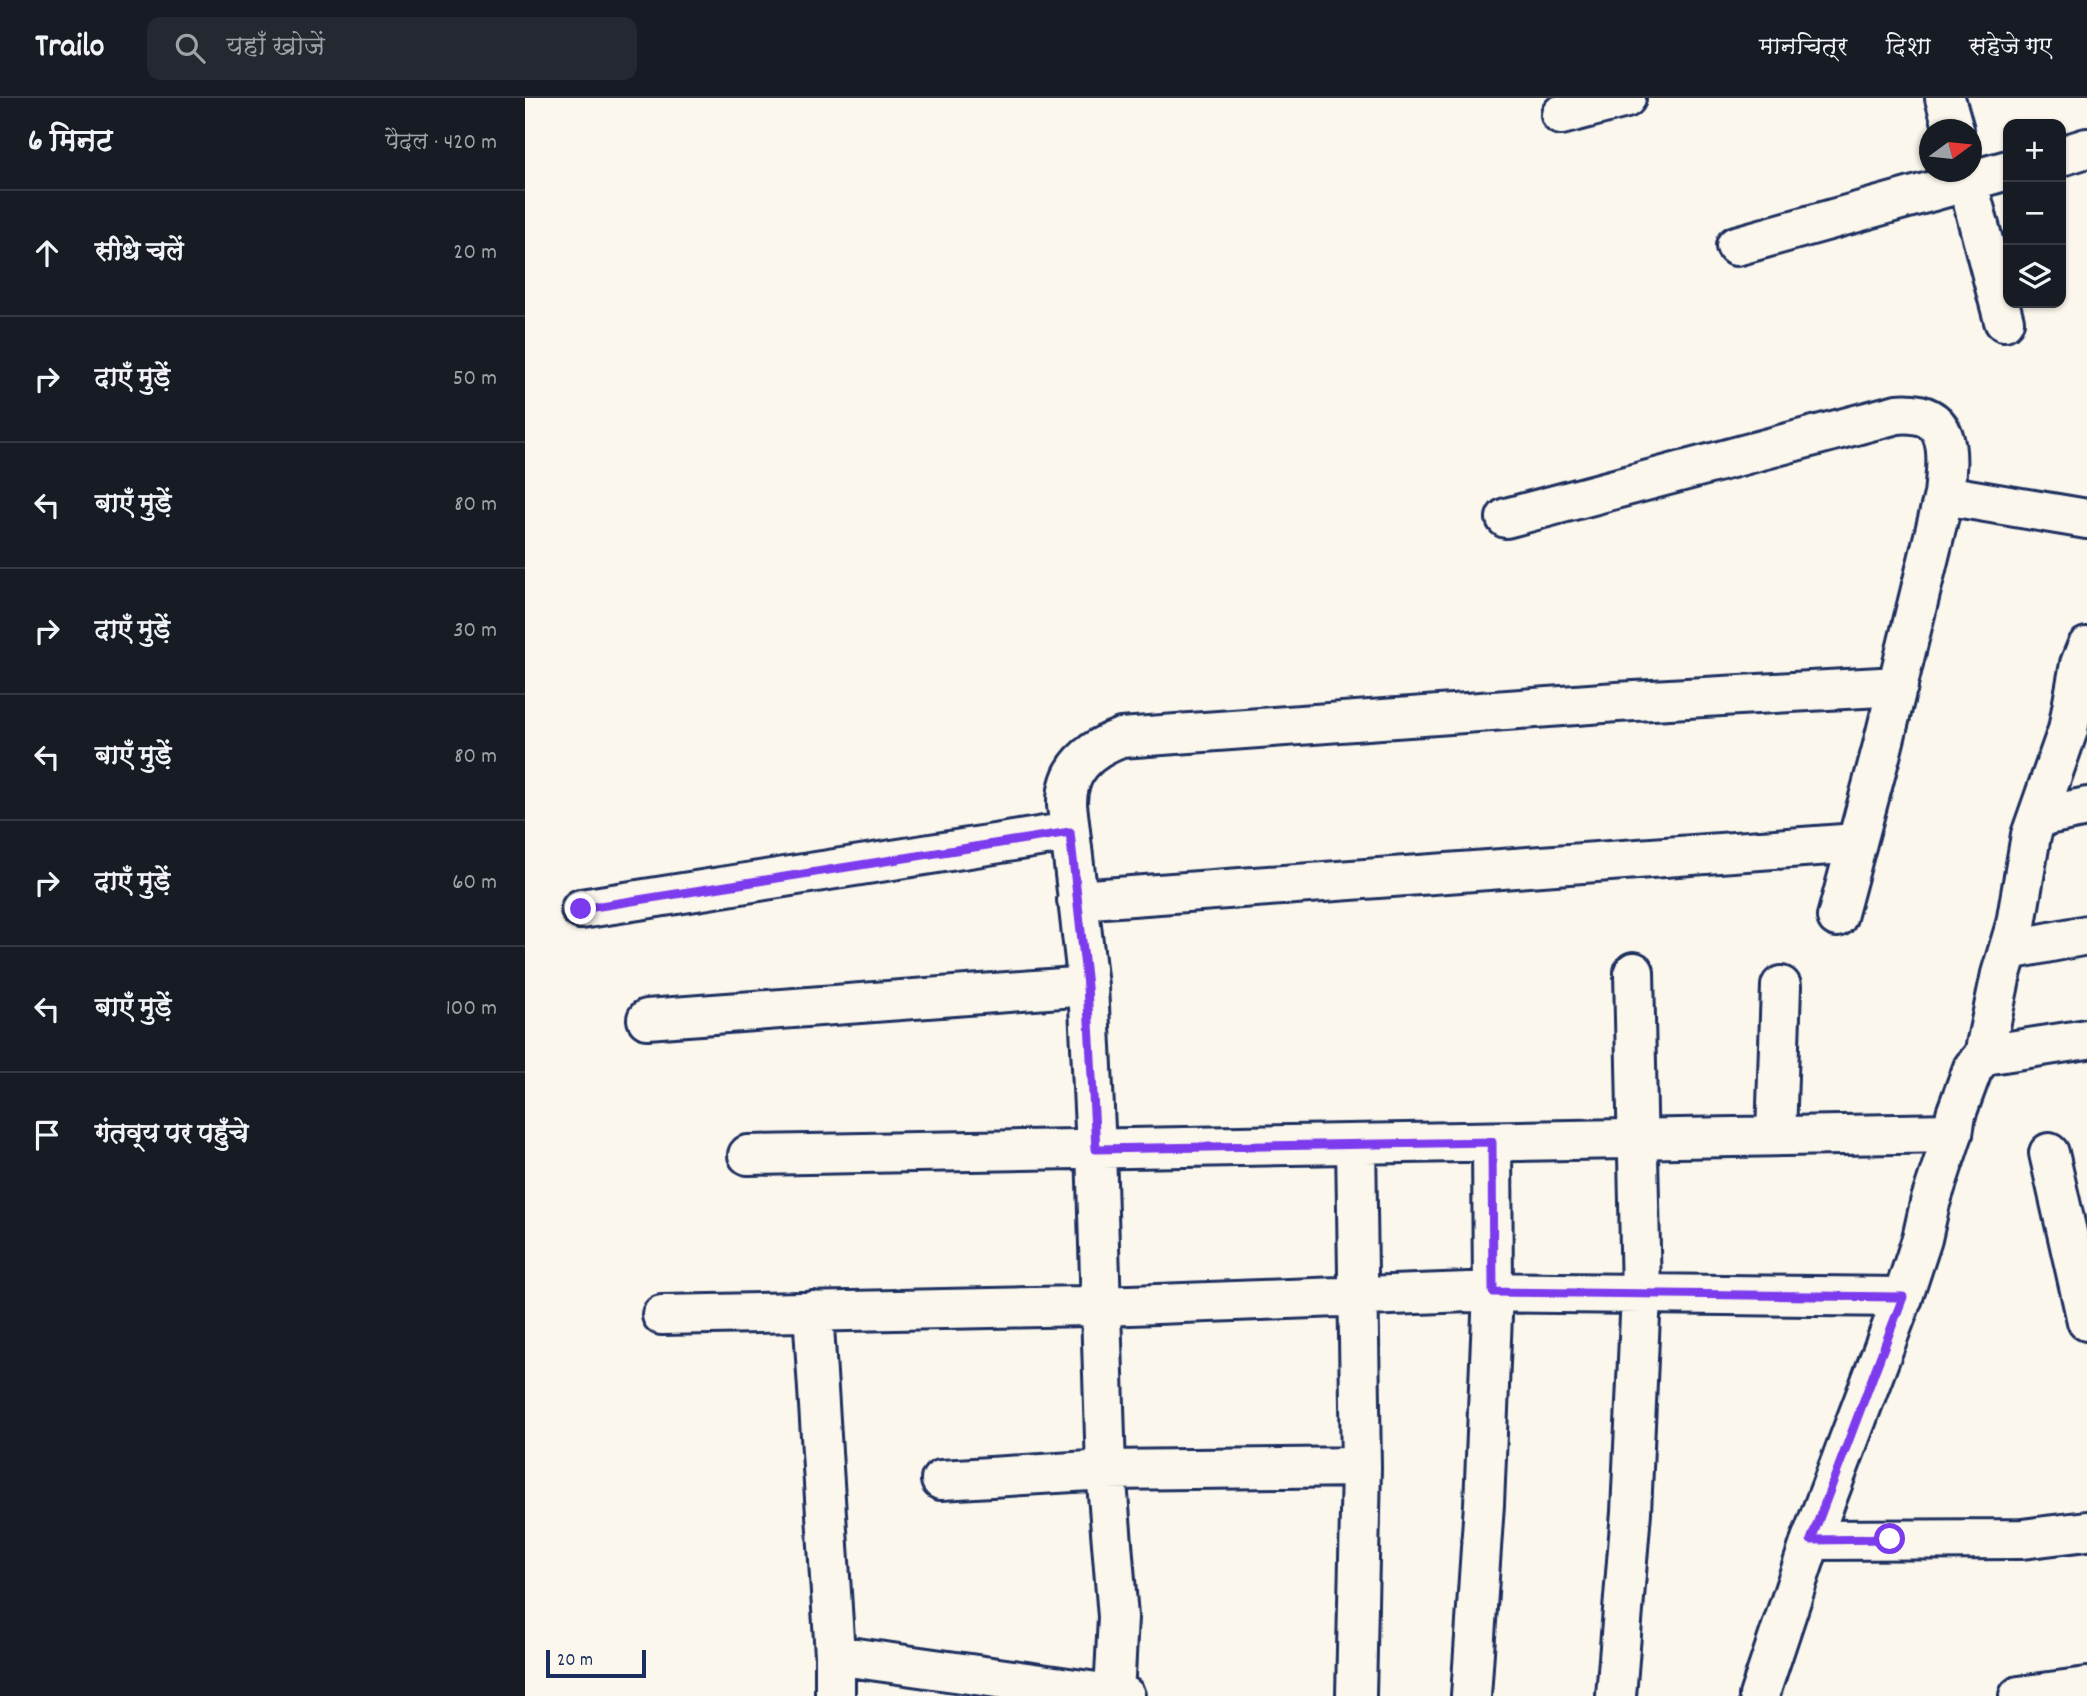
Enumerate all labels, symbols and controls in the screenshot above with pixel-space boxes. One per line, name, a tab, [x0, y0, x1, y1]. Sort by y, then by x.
search box	[147, 17, 637, 80]
text: Trailo	[35, 25, 105, 72]
icon: search	[171, 29, 209, 67]
text: यहाँ खोजें	[227, 30, 325, 67]
text: मानचित्र	[1759, 31, 1847, 65]
text: दिशा	[1885, 31, 1931, 65]
text: सहेजे गए	[1969, 31, 2052, 65]
north arrow	[1919, 119, 1982, 182]
map controls	[2003, 119, 2066, 308]
button: +	[2003, 119, 2066, 182]
text: 6 मिनट	[28, 122, 113, 165]
text: पैदल · 420 m	[385, 127, 497, 160]
button: −	[2003, 182, 2066, 245]
icon: ahead	[28, 234, 66, 272]
text: सीधे चलें	[95, 235, 184, 272]
text: 20 m	[453, 237, 497, 270]
button: layers	[2003, 245, 2066, 308]
icon: right	[28, 360, 66, 398]
text: दाएँ मुड़ें	[95, 361, 170, 398]
text: 50 m	[453, 363, 497, 396]
icon: left	[28, 486, 66, 524]
text: बाएँ मुड़ें	[95, 487, 172, 524]
text: 80 m	[454, 489, 497, 522]
icon: right	[28, 612, 66, 650]
text: दाएँ मुड़ें	[95, 613, 170, 650]
text: 30 m	[453, 615, 497, 648]
icon: left	[28, 738, 66, 776]
text: बाएँ मुड़ें	[95, 739, 172, 776]
text: 80 m	[454, 741, 497, 774]
icon: right	[28, 864, 66, 902]
text: दाएँ मुड़ें	[95, 865, 170, 902]
text: 60 m	[452, 867, 497, 900]
route end	[565, 893, 596, 924]
icon: left	[28, 990, 66, 1028]
text: बाएँ मुड़ें	[95, 991, 172, 1028]
text: 100 m	[446, 993, 497, 1026]
icon: arrive	[28, 1116, 66, 1154]
text: गंतव्य पर पहुँचे	[95, 1117, 249, 1154]
route start	[1874, 1523, 1905, 1554]
scale bar	[546, 1647, 646, 1679]
text: 20 m	[557, 1648, 593, 1675]

